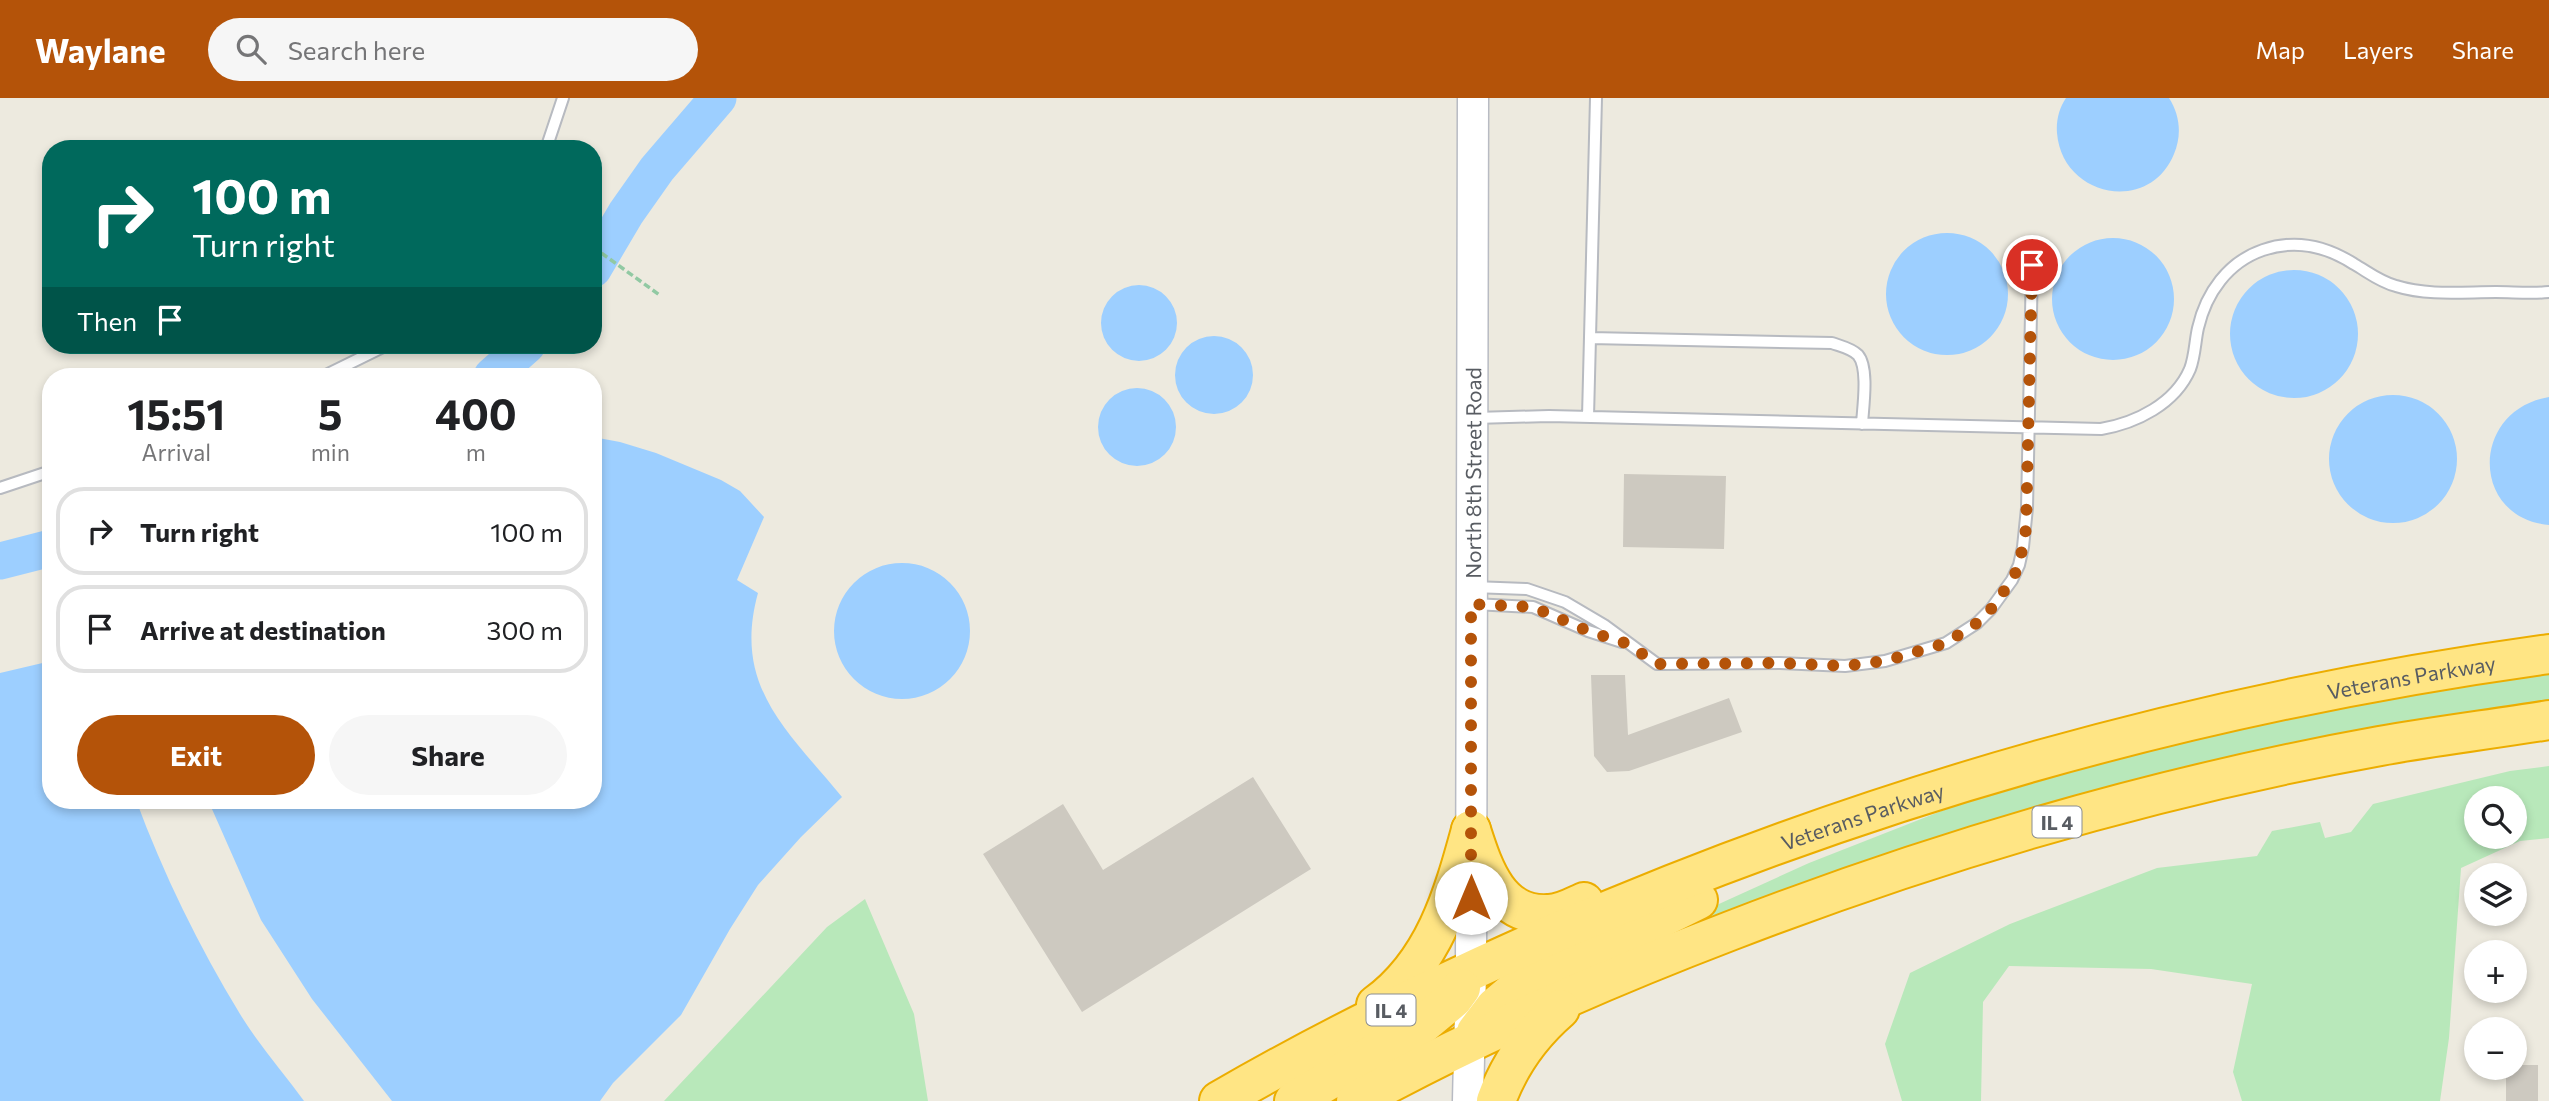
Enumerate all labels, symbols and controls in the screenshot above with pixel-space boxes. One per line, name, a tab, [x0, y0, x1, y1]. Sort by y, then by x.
search box	[208, 18, 698, 81]
text: Waylane	[35, 29, 166, 70]
icon: search	[232, 30, 270, 68]
text: Search here	[288, 34, 425, 65]
text: Map	[2256, 35, 2305, 64]
text: Layers	[2343, 35, 2414, 64]
text: Share	[2452, 35, 2514, 64]
text: 100 m	[192, 164, 331, 224]
icon: right	[77, 168, 168, 259]
text: Turn right	[192, 224, 335, 264]
pin	[2002, 235, 2062, 295]
icon: arrive	[2013, 246, 2051, 284]
icon: arrive	[151, 301, 189, 339]
text: Then	[77, 305, 137, 336]
street label: North 8th Street Road	[1459, 367, 1485, 579]
text: 15:51	[127, 387, 225, 439]
text: 5	[318, 387, 342, 439]
text: 400	[435, 387, 517, 439]
text: Arrival	[142, 438, 211, 466]
text: min	[311, 438, 350, 466]
text: m	[466, 438, 486, 466]
icon: right	[81, 512, 119, 550]
text: Turn right	[140, 516, 259, 547]
text: 100 m	[490, 516, 563, 547]
icon: arrive	[81, 610, 119, 648]
text: Arrive at destination	[140, 614, 386, 645]
text: 300 m	[487, 614, 563, 645]
street label: Veterans Parkway	[2325, 649, 2497, 703]
button: Exit	[77, 715, 315, 795]
button: Share	[329, 715, 567, 795]
street label: Veterans Parkway	[1777, 777, 1947, 855]
map controls	[2464, 786, 2527, 1080]
button: search	[2464, 786, 2527, 849]
road number: IL 4	[2032, 806, 2082, 838]
position arrow	[1434, 861, 1508, 935]
button: layers	[2464, 863, 2527, 926]
button: +	[2464, 940, 2527, 1003]
road number: IL 4	[1366, 994, 1416, 1026]
button: −	[2464, 1017, 2527, 1080]

